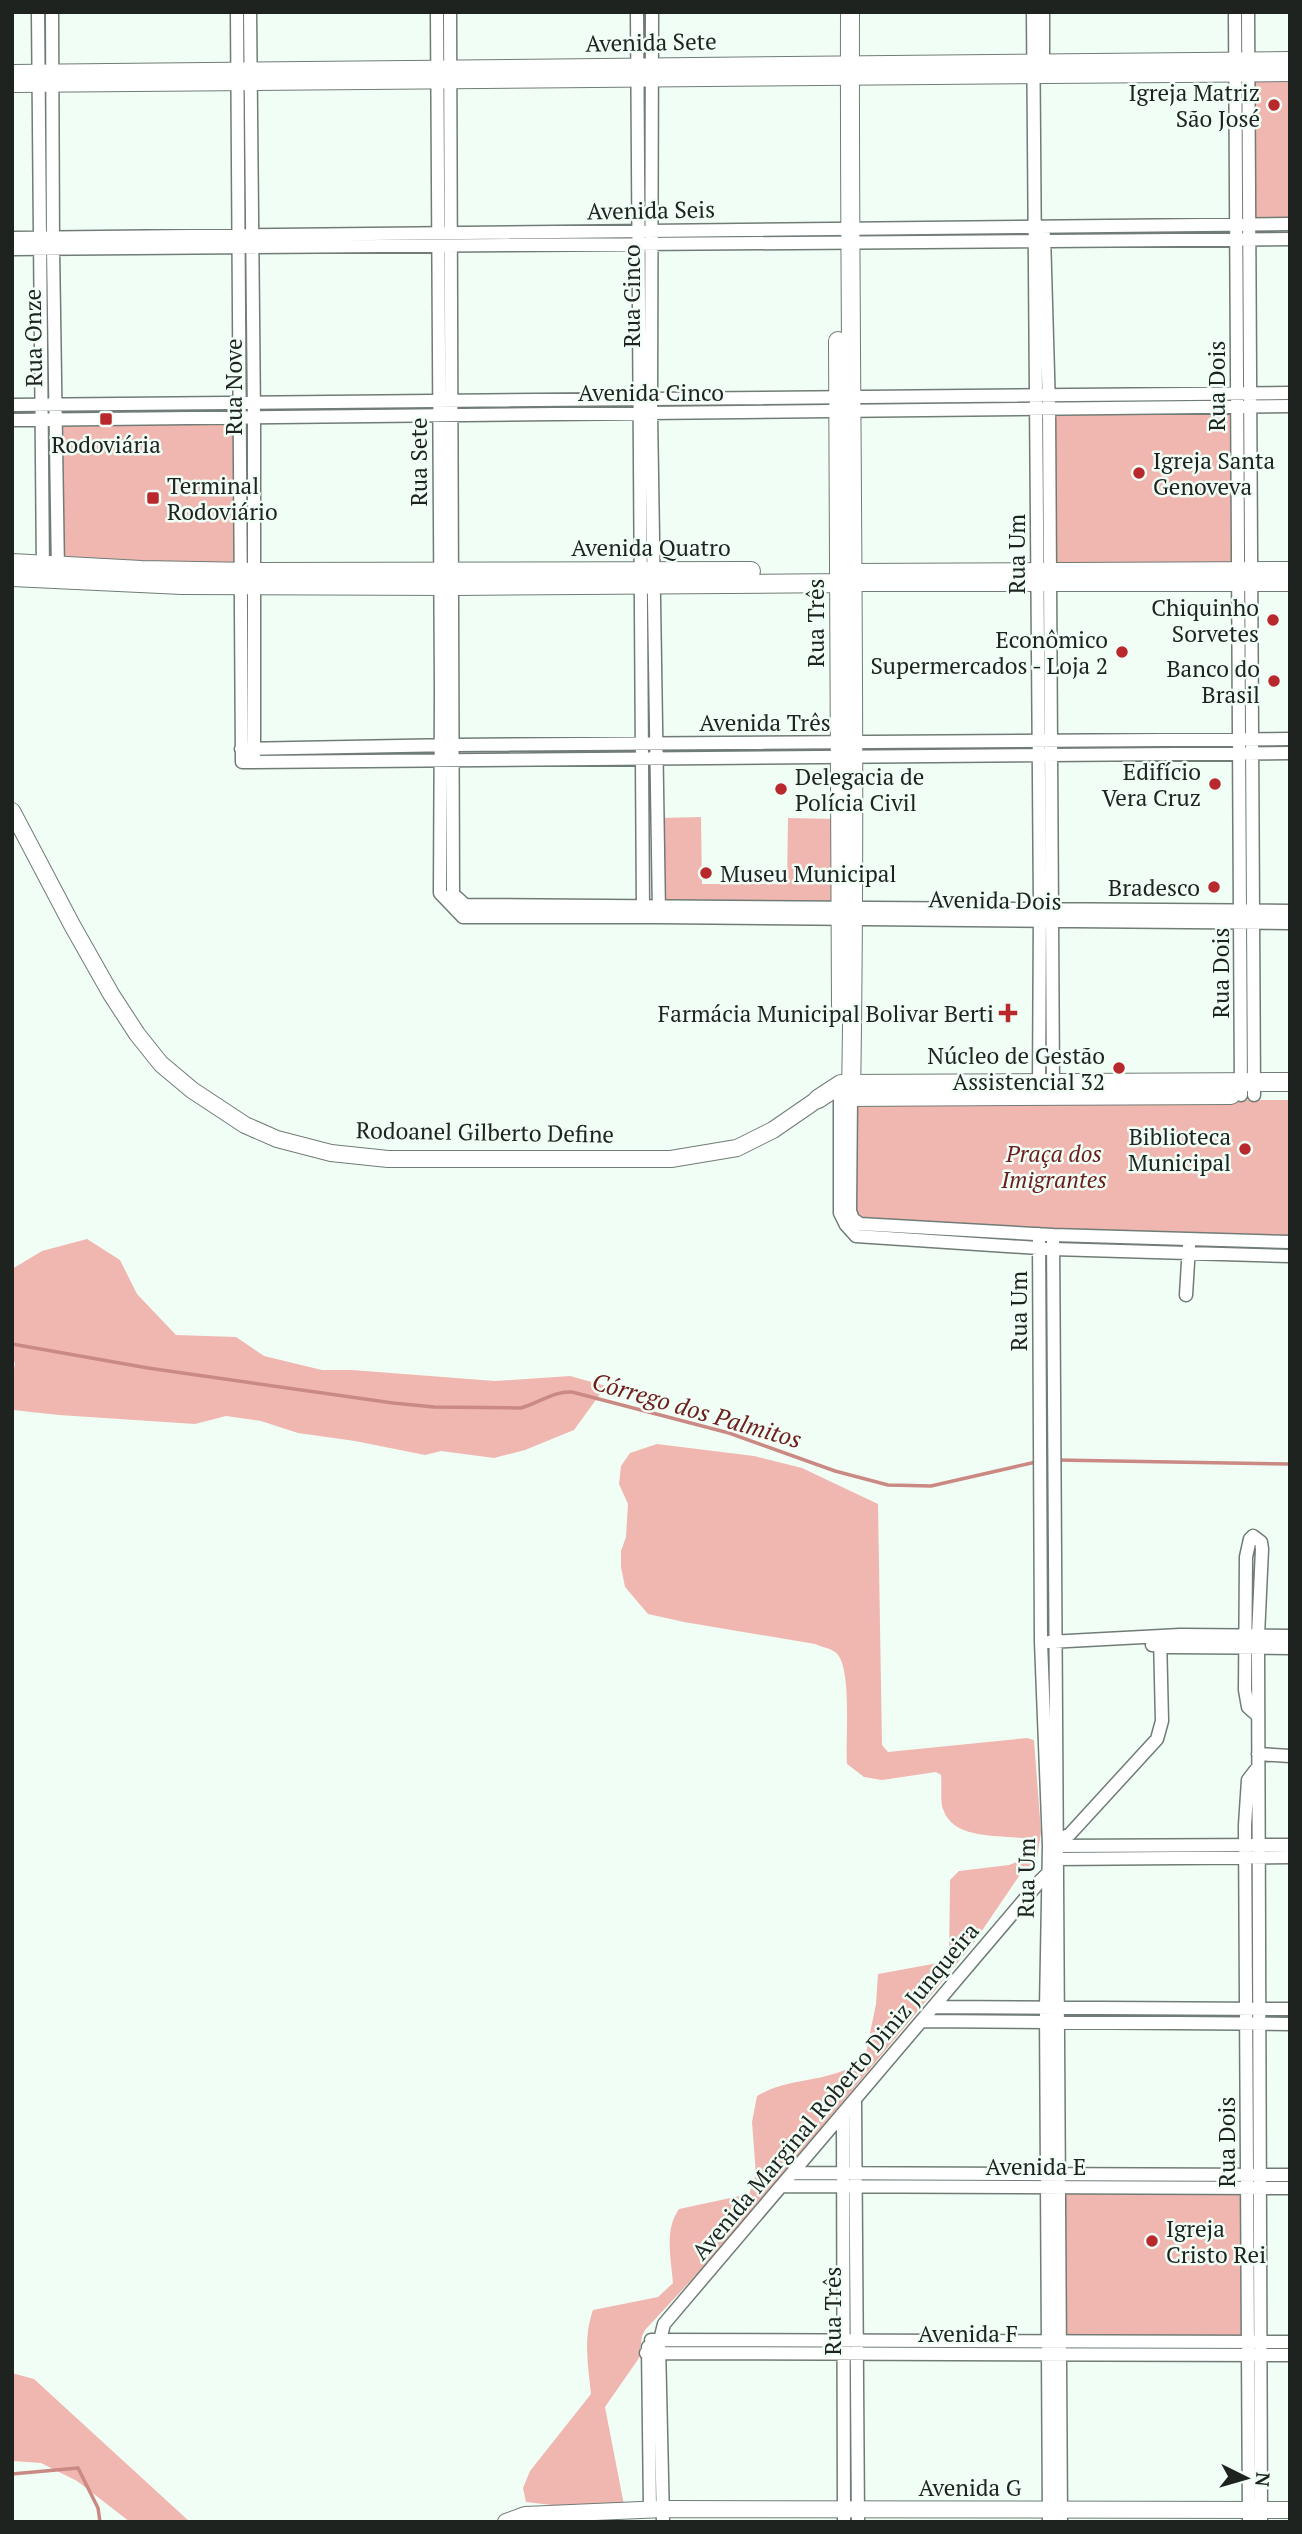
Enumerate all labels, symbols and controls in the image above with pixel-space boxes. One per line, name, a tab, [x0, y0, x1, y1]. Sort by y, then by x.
street label: Avenida Sete	[585, 25, 717, 59]
place label: Igreja Matriz São José	[1129, 77, 1260, 134]
marker: Igreja Matriz São José	[1266, 97, 1282, 113]
street label: Avenida Seis	[587, 193, 715, 227]
street label: Rua Cinco	[616, 244, 647, 348]
street label: Rua Onze	[17, 289, 49, 387]
street label: Rua Nove	[218, 338, 249, 436]
street label: Rua Dois	[1201, 341, 1232, 431]
street label: Avenida Cinco	[578, 377, 724, 408]
marker: Rodoviária	[98, 411, 114, 427]
street label: Rua Sete	[403, 417, 434, 507]
place label: Rodoviária	[51, 429, 161, 460]
place label: Igreja Santa Genoveva	[1153, 445, 1276, 502]
marker: Igreja Santa Genoveva	[1131, 465, 1147, 481]
place label: Terminal Rodoviário	[167, 470, 278, 527]
marker: Terminal Rodoviário	[145, 490, 161, 506]
street label: Rua Um	[1001, 514, 1032, 594]
street label: Avenida Quatro	[571, 532, 731, 563]
street label: Rua Três	[800, 579, 831, 667]
place label: Chiquinho Sorvetes	[1151, 592, 1259, 649]
marker: Chiquinho Sorvetes	[1265, 612, 1281, 628]
place label: Econômico Supermercados - Loja 2	[870, 624, 1108, 681]
marker: Econômico Supermercados - Loja 2	[1114, 644, 1130, 660]
place label: Banco do Brasil	[1166, 653, 1260, 710]
marker: Banco do Brasil	[1266, 673, 1282, 689]
street label: Avenida Três	[699, 707, 831, 738]
place label: Edifício Vera Cruz	[1102, 756, 1201, 813]
place label: Delegacia de Polícia Civil	[795, 761, 924, 818]
marker: Edifício Vera Cruz	[1207, 776, 1223, 792]
marker: Delegacia de Polícia Civil	[773, 781, 789, 797]
place label: Museu Municipal	[720, 858, 896, 889]
marker: Museu Municipal	[698, 865, 714, 881]
place label: Bradesco	[1108, 872, 1200, 903]
marker: Bradesco	[1206, 879, 1222, 895]
street label: Avenida Dois	[928, 883, 1062, 917]
street label: Rua Dois	[1205, 928, 1236, 1018]
place label: Farmácia Municipal Bolivar Berti	[658, 998, 994, 1029]
marker: Farmácia Municipal Bolivar Berti	[1000, 1005, 1016, 1021]
place label: Núcleo de Gestão Assistencial 32	[927, 1040, 1105, 1097]
marker: Núcleo de Gestão Assistencial 32	[1111, 1060, 1127, 1076]
street label: Rodoanel Gilberto Define	[356, 1114, 614, 1150]
place label: Biblioteca Municipal	[1128, 1121, 1231, 1178]
park label: Praça dos Imigrantes	[1000, 1138, 1107, 1195]
marker: Biblioteca Municipal	[1237, 1141, 1253, 1157]
street label: Rua Um	[1003, 1271, 1034, 1351]
water label: Córrego dos Palmitos	[589, 1365, 805, 1455]
street label: Rua Um	[1010, 1837, 1042, 1918]
street label: Avenida Marginal Roberto Diniz Junqueira	[684, 1916, 986, 2266]
street label: Rua Dois	[1211, 2097, 1242, 2187]
street label: Avenida E	[986, 2151, 1086, 2182]
place label: Igreja Cristo Rei	[1166, 2213, 1266, 2270]
marker: Igreja Cristo Rei	[1144, 2233, 1160, 2249]
street label: Rua Três	[817, 2267, 848, 2355]
street label: Avenida F	[918, 2318, 1018, 2349]
north arrow	[1211, 2443, 1281, 2513]
text: N	[1250, 2471, 1277, 2488]
street label: Avenida G	[918, 2472, 1022, 2503]

